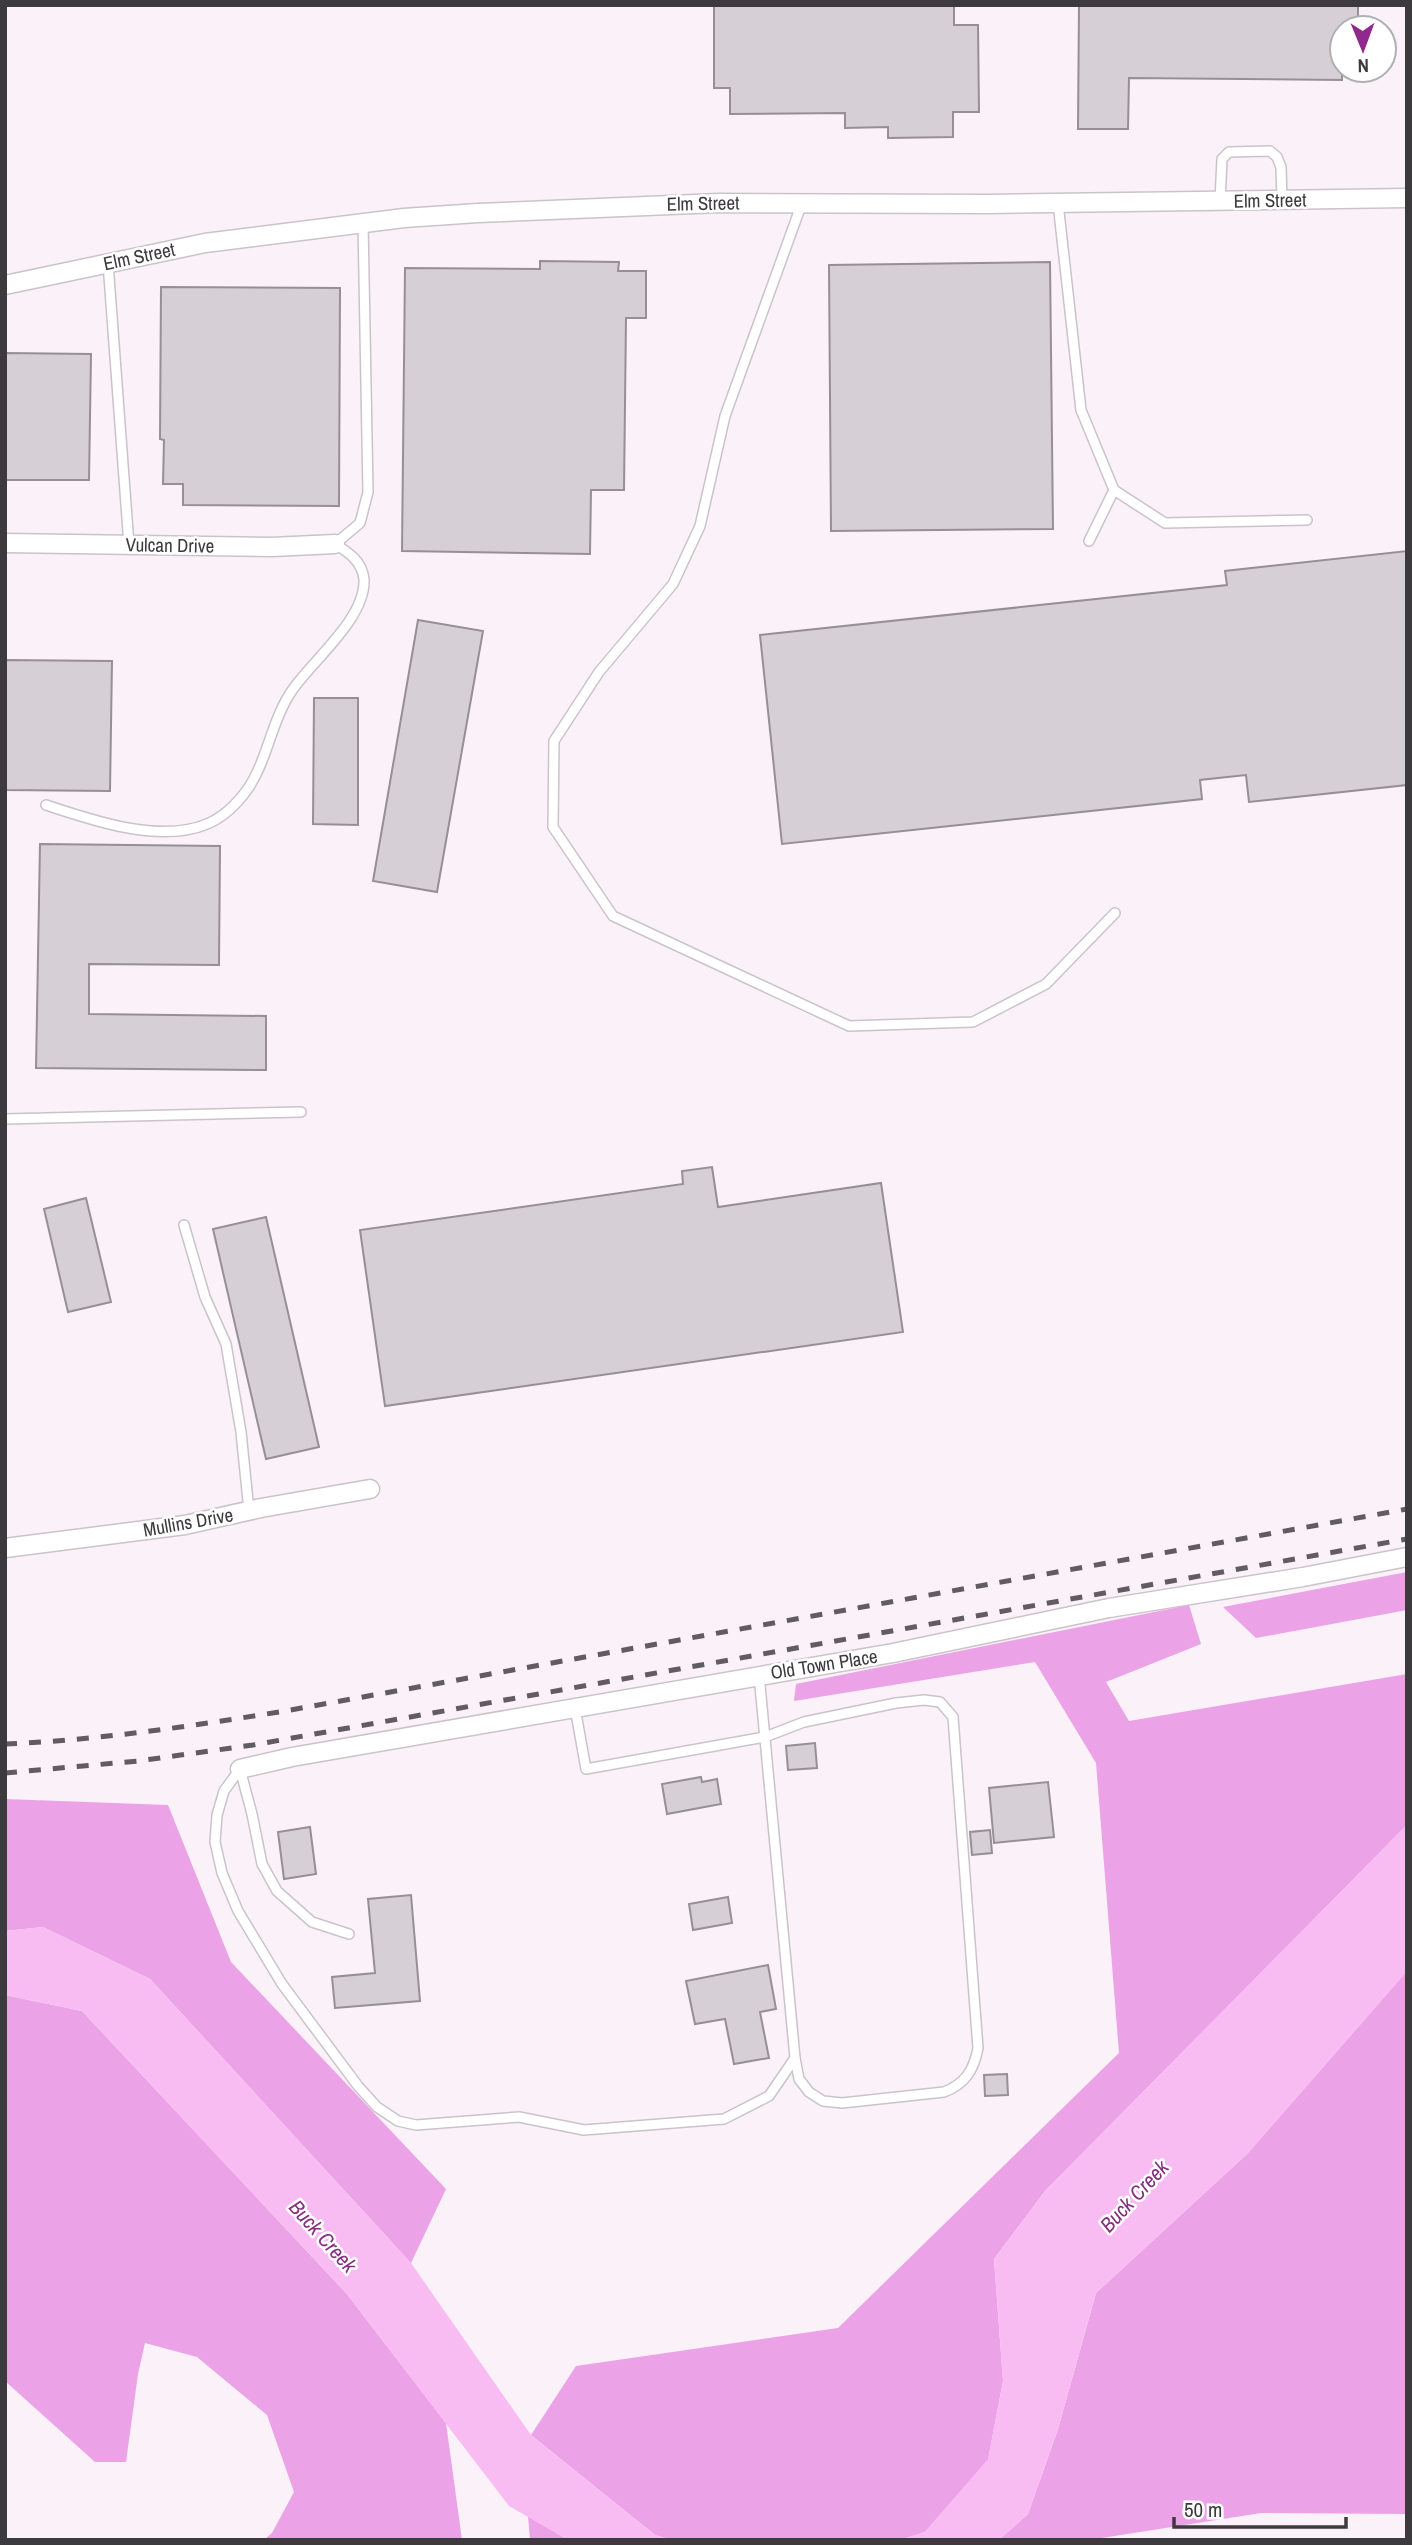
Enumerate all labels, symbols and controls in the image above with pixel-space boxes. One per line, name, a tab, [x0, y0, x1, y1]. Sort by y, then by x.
north arrow	[1328, 14, 1398, 84]
text: N	[1357, 53, 1369, 79]
street label: Elm Street	[1233, 186, 1307, 214]
street label: Elm Street	[666, 189, 740, 217]
street label: Elm Street	[101, 236, 178, 276]
street label: Vulcan Drive	[125, 531, 215, 559]
street label: Mullins Drive	[141, 1501, 235, 1543]
street label: Old Town Place	[769, 1643, 879, 1685]
water label: Buck Creek	[1093, 2153, 1176, 2238]
water label: Buck Creek	[282, 2193, 364, 2280]
scale bar	[1174, 2486, 1346, 2530]
text: 50 m	[1184, 2495, 1222, 2524]

